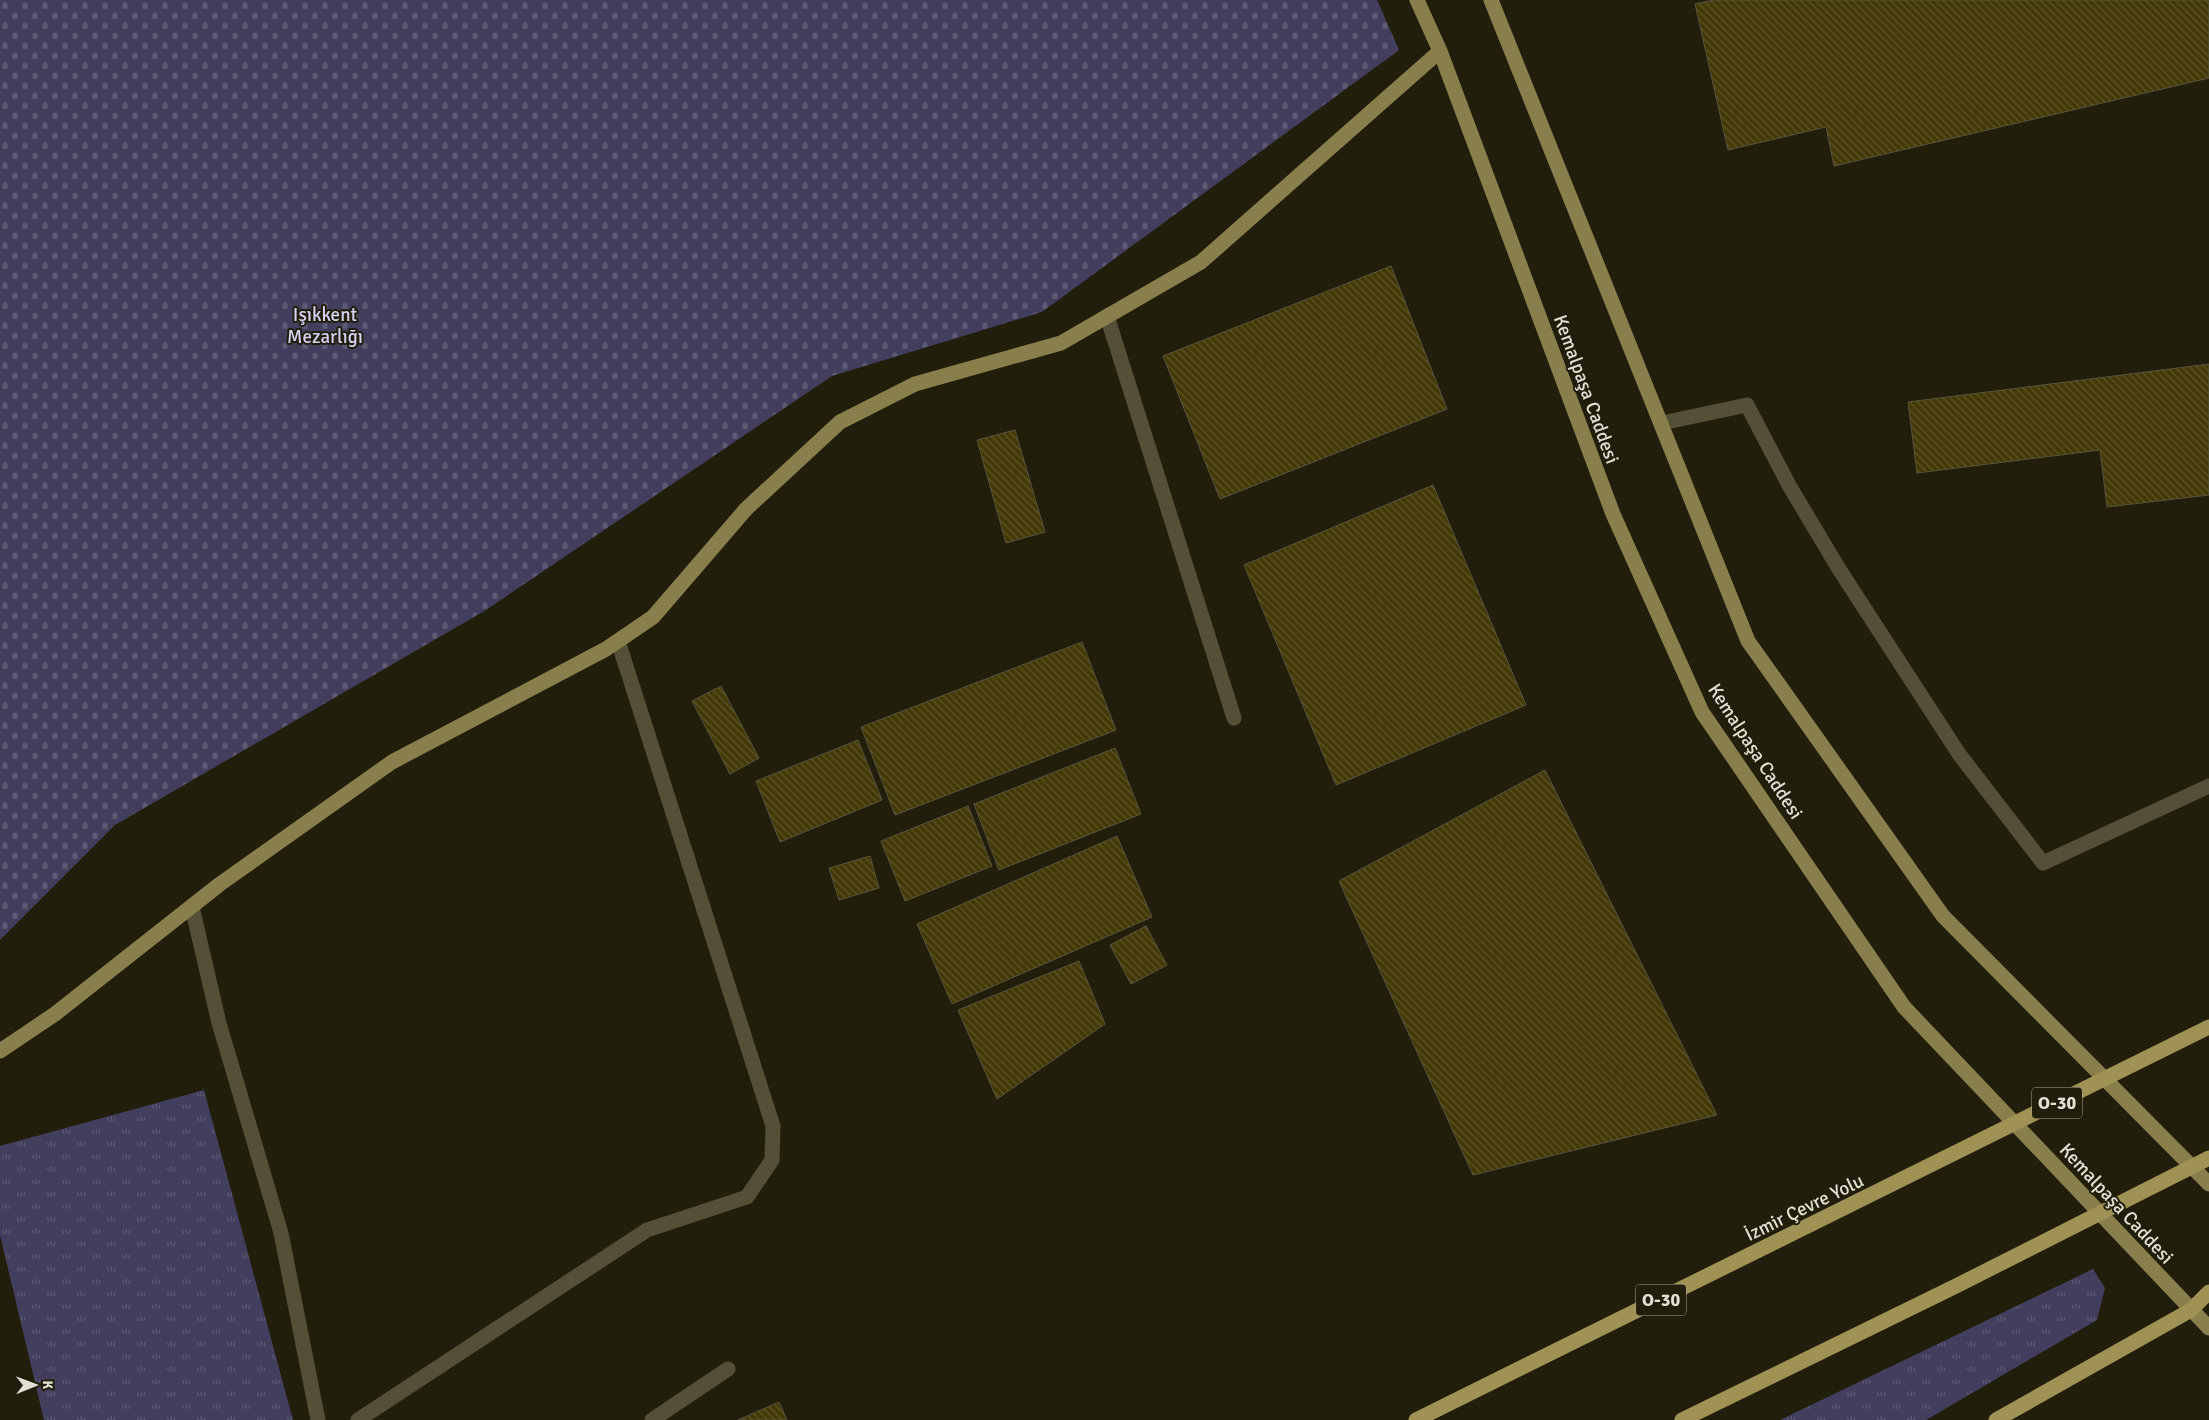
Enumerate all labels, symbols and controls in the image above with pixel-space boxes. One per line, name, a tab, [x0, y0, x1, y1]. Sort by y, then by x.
park label: Işıkkent Mezarlığı	[287, 303, 363, 349]
street label: Kemalpaşa Caddesi	[1548, 312, 1624, 467]
street label: Kemalpaşa Caddesi	[1702, 679, 1808, 824]
road number: O-30	[2032, 1088, 2082, 1118]
street label: Kemalpaşa Caddesi	[2054, 1138, 2178, 1269]
street label: İzmir Çevre Yolu	[1741, 1169, 1868, 1247]
road number: O-30	[1636, 1284, 1686, 1316]
north arrow	[10, 1360, 60, 1410]
text: K	[39, 1380, 56, 1390]

